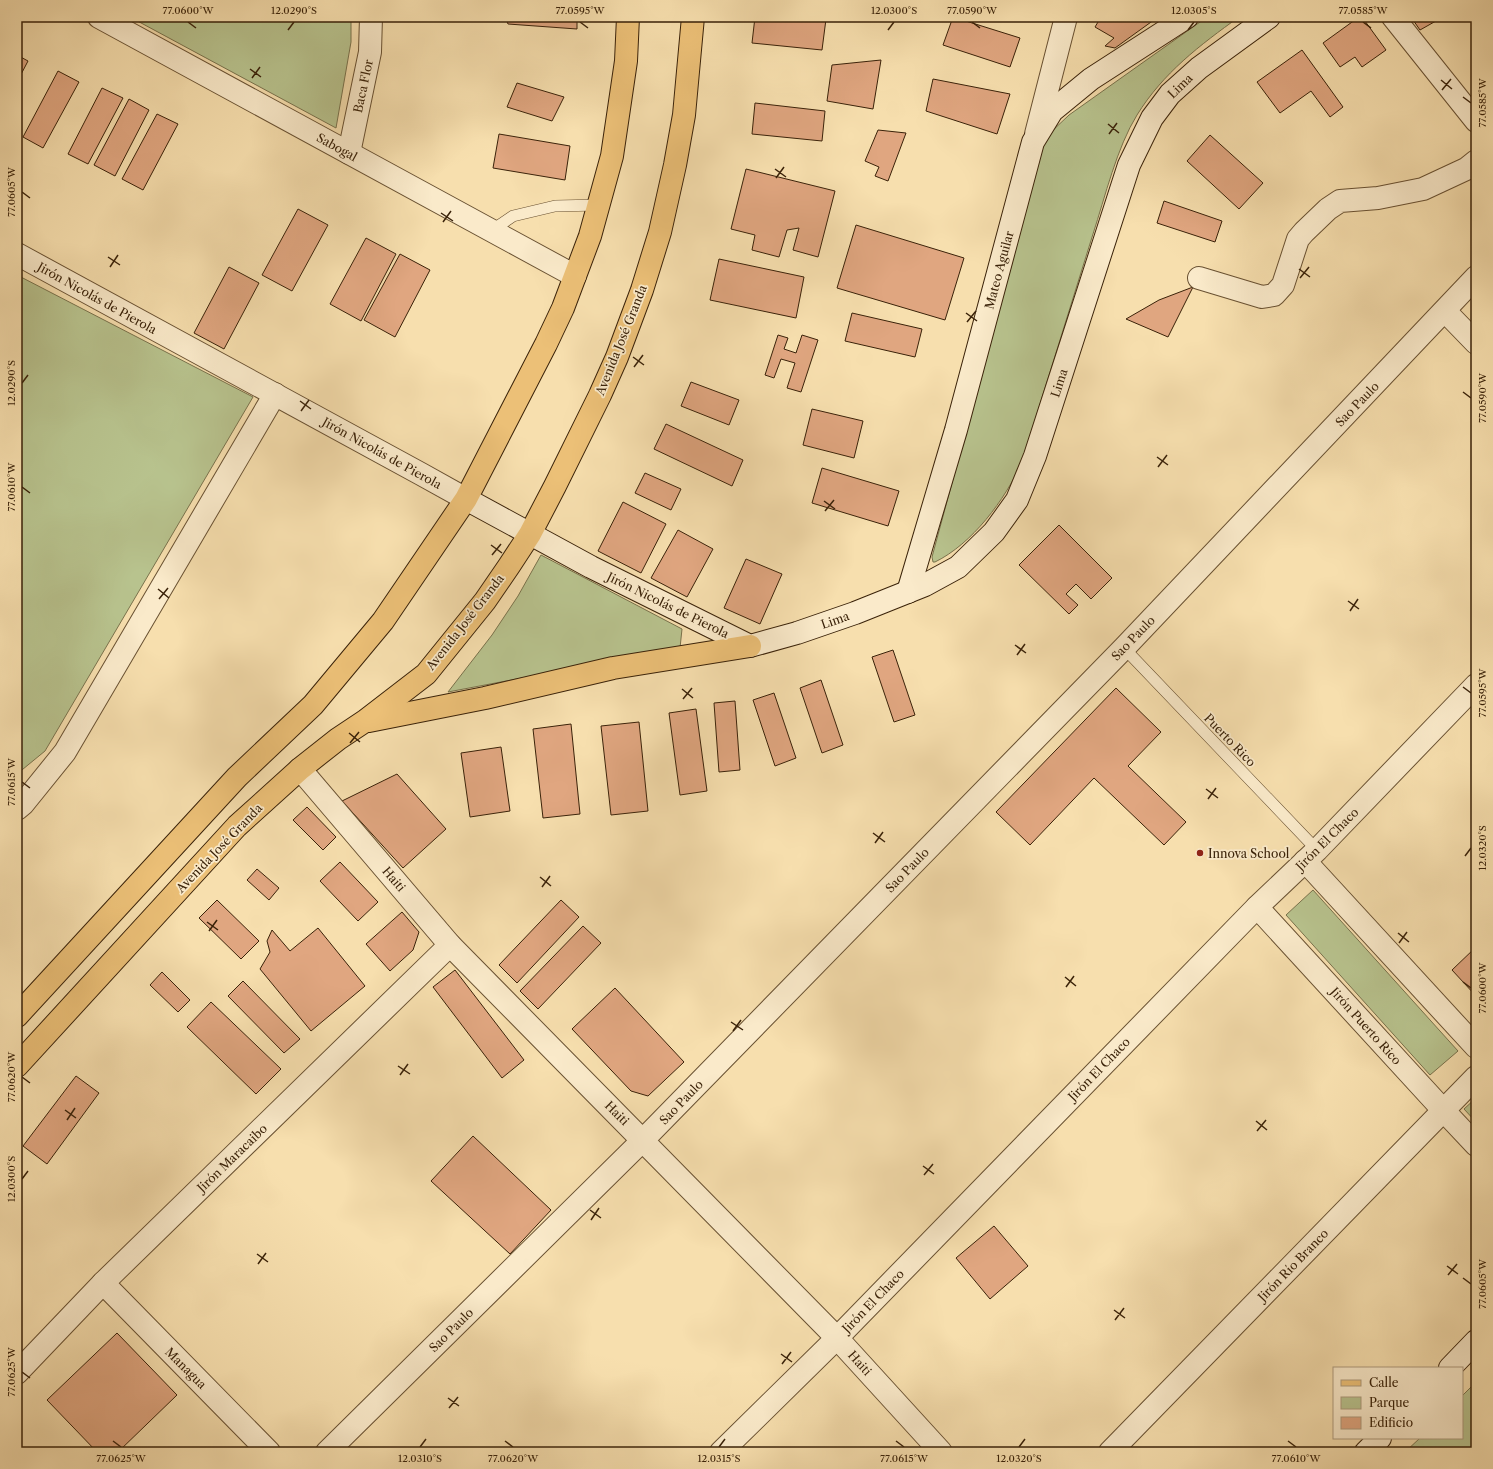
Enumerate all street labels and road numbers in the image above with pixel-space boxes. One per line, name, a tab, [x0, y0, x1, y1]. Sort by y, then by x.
street label: Baca Flor	[350, 58, 376, 114]
street label: Lima	[1164, 70, 1196, 101]
street label: Sabogal	[314, 130, 360, 164]
street label: Mateo Aguilar	[981, 229, 1017, 311]
street label: Jirón Nicolás de Pierola	[33, 258, 160, 337]
street label: Avenida José Granda	[592, 282, 650, 398]
street label: Lima	[1047, 366, 1071, 399]
street label: Sao Paulo	[1332, 378, 1382, 430]
street label: Jirón Nicolás de Pierola	[318, 413, 445, 492]
street label: Jirón Nicolás de Pierola	[603, 568, 732, 641]
street label: Avenida José Granda	[422, 571, 508, 674]
street label: Lima	[819, 608, 852, 632]
street label: Sao Paulo	[1108, 612, 1158, 664]
street label: Puerto Rico	[1201, 710, 1259, 770]
street label: Avenida José Granda	[172, 800, 266, 896]
street label: Jirón El Chaco	[1291, 804, 1362, 875]
street label: Sao Paulo	[882, 844, 932, 896]
street label: Haiti	[379, 863, 409, 895]
street label: Jirón Puerto Rico	[1326, 983, 1405, 1068]
street label: Jirón El Chaco	[1063, 1034, 1133, 1105]
street label: Sao Paulo	[656, 1076, 706, 1128]
street label: Haiti	[602, 1098, 632, 1128]
street label: Jirón Maracaibo	[192, 1121, 270, 1197]
street label: Jirón Río Branco	[1253, 1226, 1331, 1306]
street label: Jirón El Chaco	[837, 1266, 907, 1337]
street label: Sao Paulo	[426, 1305, 476, 1355]
street label: Managua	[162, 1344, 210, 1392]
street label: Haiti	[845, 1348, 875, 1379]

